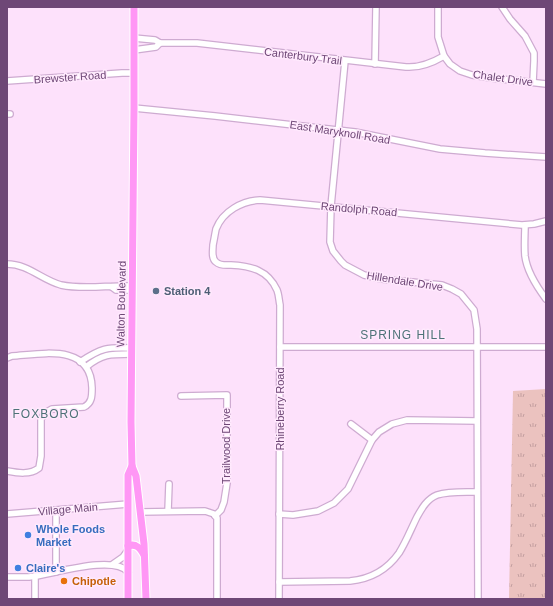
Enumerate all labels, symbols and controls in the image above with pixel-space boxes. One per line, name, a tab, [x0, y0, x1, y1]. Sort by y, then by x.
street label: Canterbury Trail	[263, 45, 343, 67]
street label: Brewster Road	[33, 68, 107, 86]
street label: Chalet Drive	[472, 68, 534, 88]
street label: East Maryknoll Road	[289, 118, 391, 146]
street label: Randolph Road	[320, 200, 398, 218]
street label: Walton Boulevard	[114, 261, 128, 347]
street label: Hillendale Drive	[366, 269, 444, 293]
place label: Station 4	[164, 285, 211, 297]
marker: Station 4	[151, 286, 161, 296]
district label: SPRING HILL	[360, 328, 446, 342]
street label: Rhineberry Road	[274, 367, 286, 451]
district label: FOXBORO	[12, 407, 80, 421]
street label: Trailwood Drive	[220, 408, 232, 484]
street label: Village Main	[38, 500, 98, 518]
place label: Whole Foods Market	[36, 523, 105, 548]
marker: Whole Foods Market	[23, 530, 33, 540]
place label: Claire's	[26, 562, 65, 574]
marker: Claire's	[13, 563, 23, 573]
place label: Chipotle	[72, 575, 116, 587]
marker: Chipotle	[59, 576, 69, 586]

